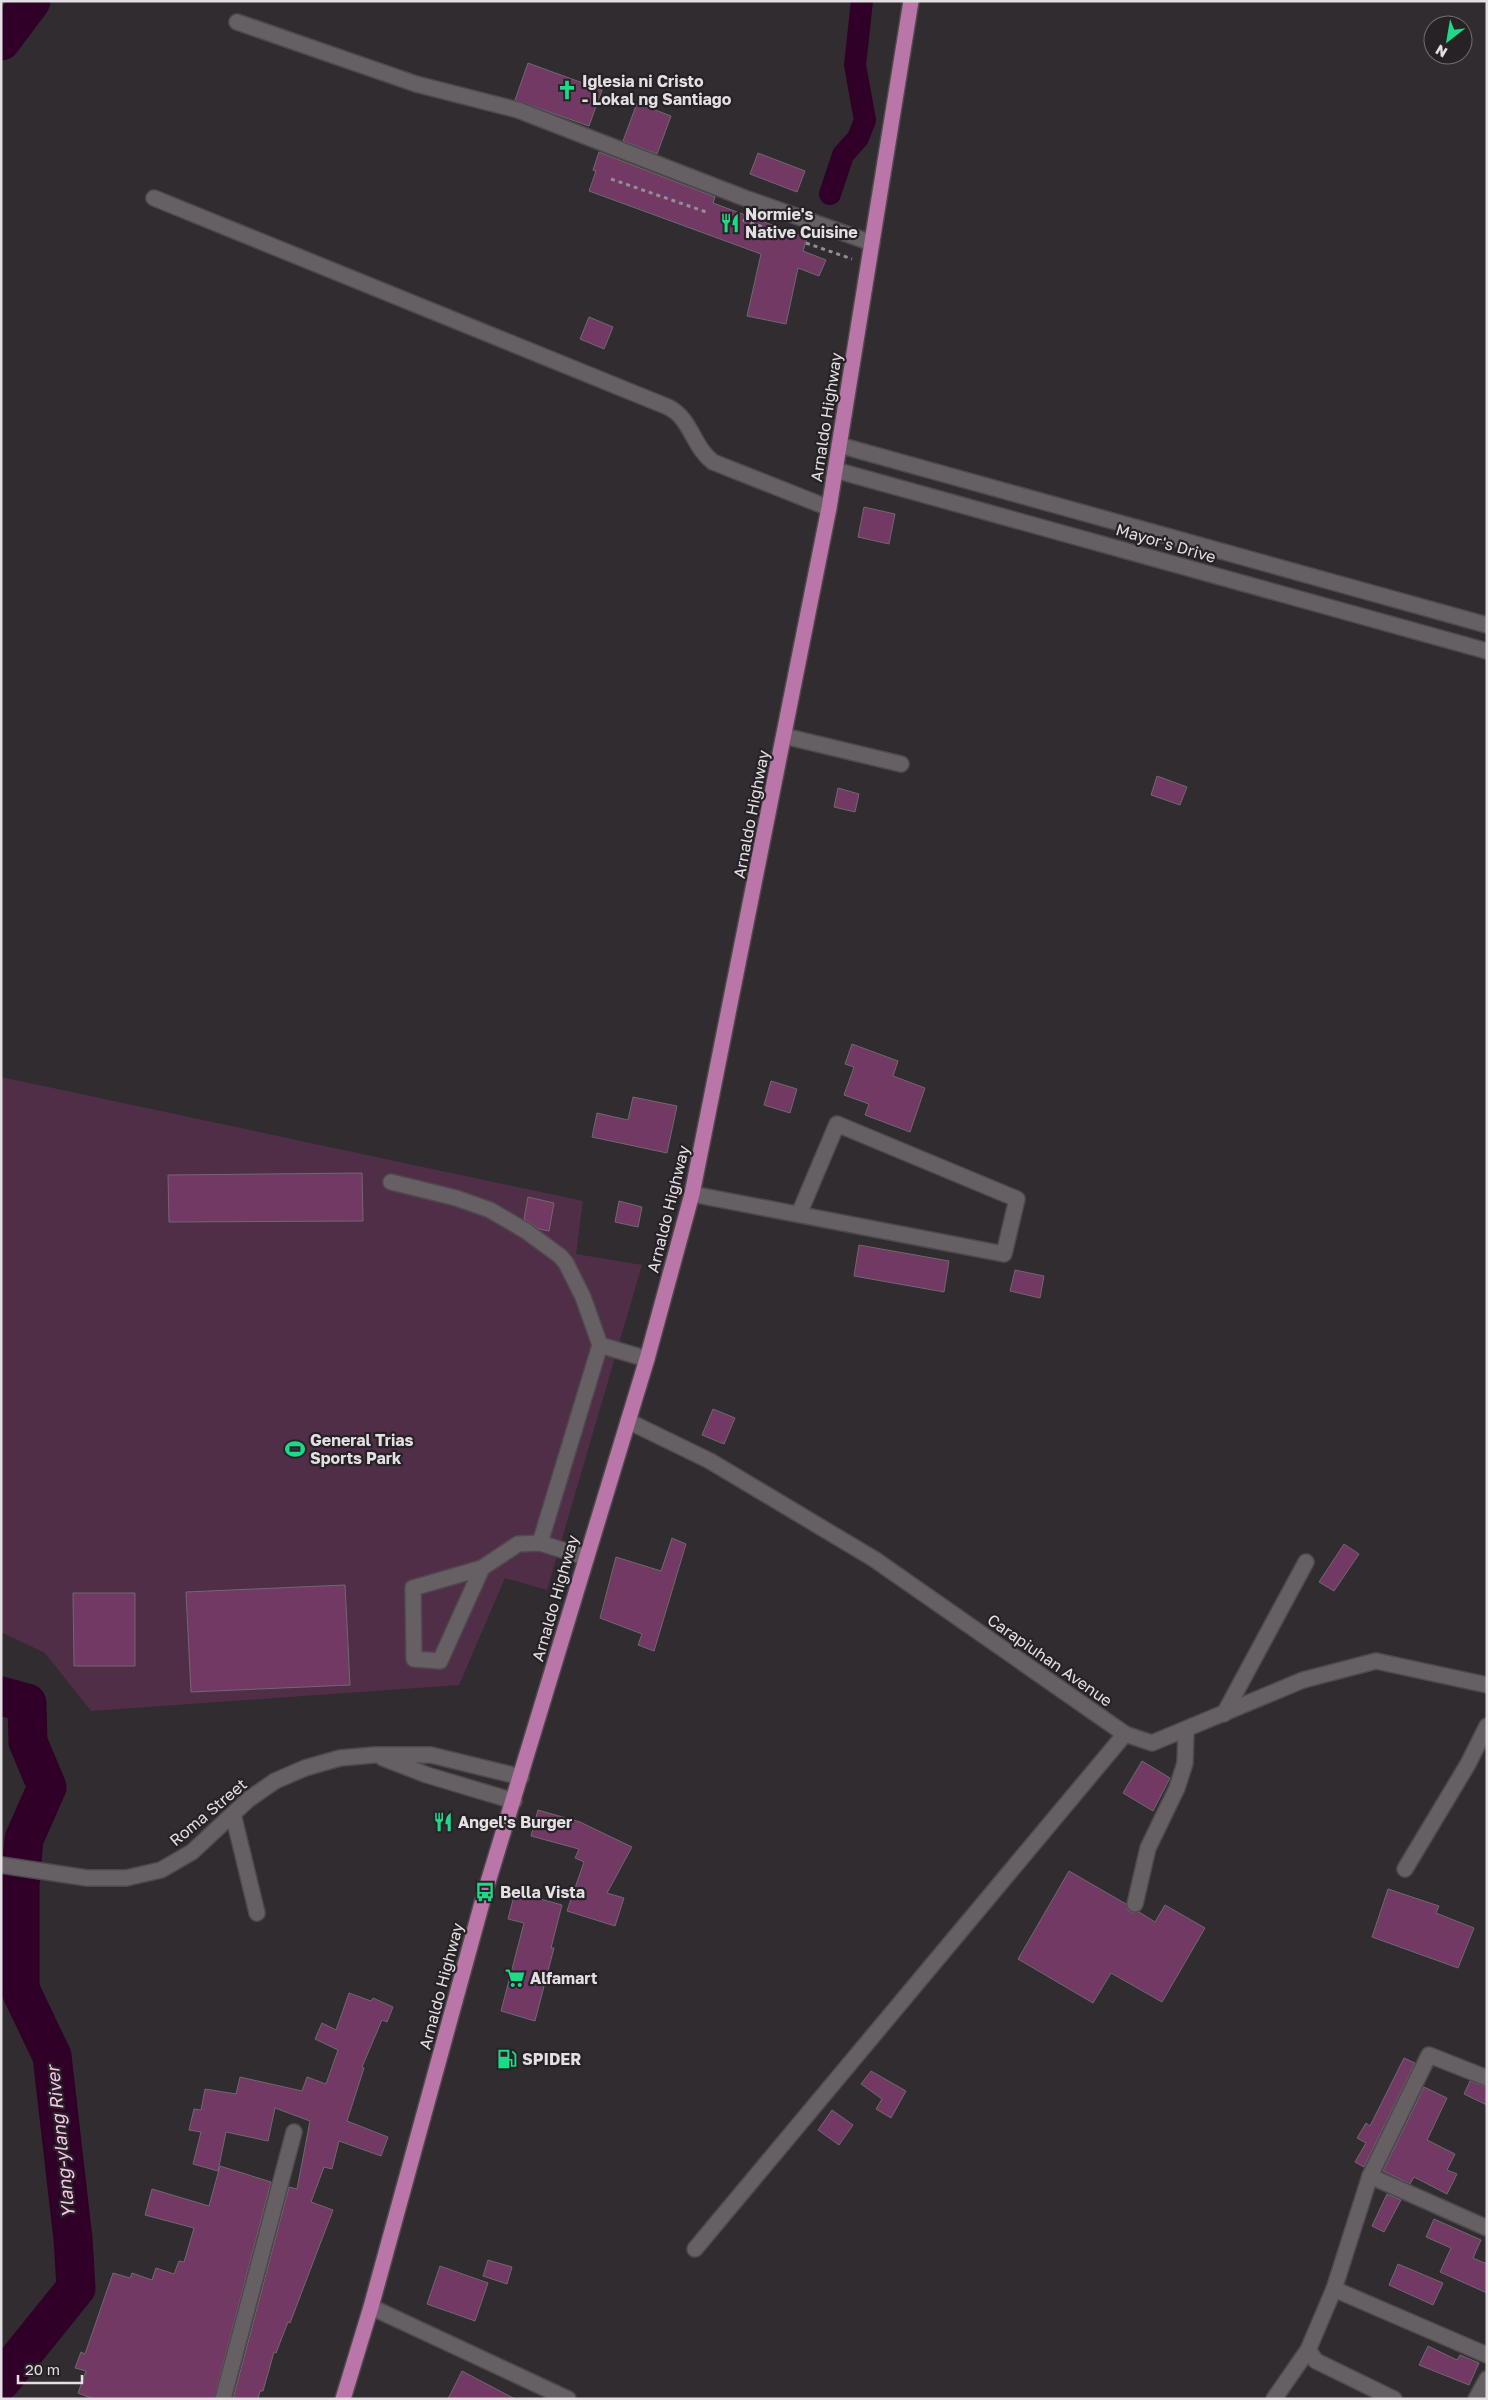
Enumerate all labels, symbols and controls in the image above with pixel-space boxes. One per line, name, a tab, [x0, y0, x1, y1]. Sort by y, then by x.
north arrow	[1423, 15, 1473, 65]
text: N	[1432, 42, 1450, 62]
place label: Iglesia ni Cristo - Lokal ng Santiago	[582, 71, 732, 109]
church icon: Iglesia ni Cristo - Lokal ng Santiago	[556, 79, 578, 101]
place label: Normie's Native Cuisine	[745, 204, 858, 242]
restaurant icon: Normie's Native Cuisine	[719, 212, 741, 234]
street label: Arnaldo Highway	[806, 351, 846, 483]
street label: Mayor's Drive	[1114, 519, 1218, 567]
street label: Arnaldo Highway	[729, 748, 773, 880]
street label: Arnaldo Highway	[643, 1143, 694, 1275]
place label: General Trias Sports Park	[310, 1430, 414, 1468]
sports icon: General Trias Sports Park	[284, 1438, 306, 1460]
street label: Arnaldo Highway	[527, 1532, 583, 1663]
street label: Carapiuhan Avenue	[984, 1609, 1116, 1711]
street label: Roma Street	[165, 1774, 251, 1850]
restaurant icon: Angel's Burger	[432, 1811, 454, 1833]
place label: Angel's Burger	[458, 1812, 572, 1832]
bus stop icon: Bella Vista	[474, 1881, 496, 1903]
place label: Bella Vista	[500, 1882, 585, 1902]
street label: Arnaldo Highway	[414, 1920, 468, 2052]
supermarket icon: Alfamart	[504, 1967, 526, 1989]
place label: Alfamart	[530, 1968, 597, 1988]
fuel station icon: SPIDER	[496, 2048, 518, 2070]
place label: SPIDER	[522, 2049, 581, 2069]
water label: Ylang-ylang River	[41, 2062, 79, 2219]
scale bar	[18, 2352, 81, 2384]
text: 20 m	[25, 2360, 60, 2378]

